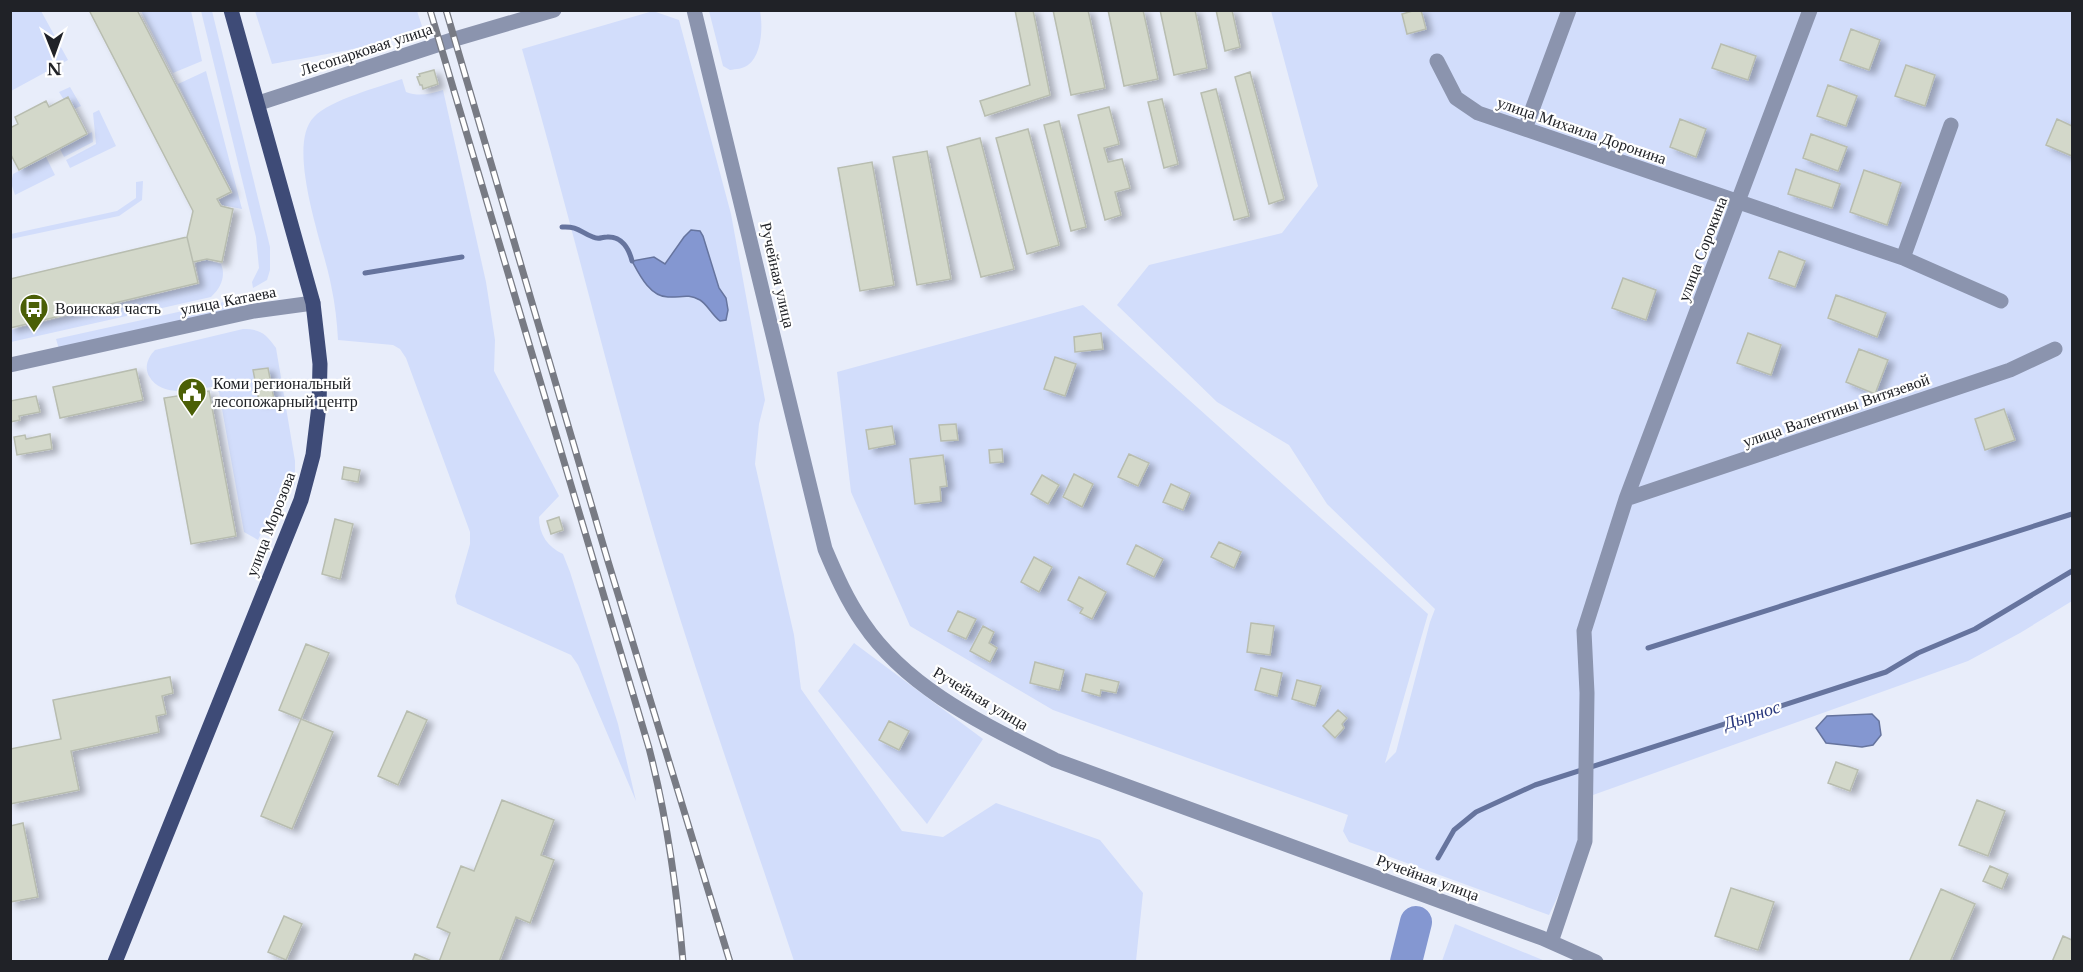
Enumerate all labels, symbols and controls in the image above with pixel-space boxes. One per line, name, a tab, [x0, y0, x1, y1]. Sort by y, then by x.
street label: Лесопарковая улица	[297, 18, 435, 80]
north arrow	[24, 24, 84, 84]
text: N	[47, 59, 62, 79]
street label: улица Михаила Доронина	[1495, 92, 1669, 168]
street label: улица Сорокина	[1673, 194, 1731, 304]
street label: Ручейная улица	[756, 220, 800, 330]
street label: улица Катаева	[178, 281, 278, 319]
bus stop icon: Воинская часть	[18, 292, 50, 334]
place label: Воинская часть	[55, 298, 161, 318]
street label: улица Валентины Витязевой	[1740, 369, 1932, 451]
place label: Коми региональный лесопожарный центр	[213, 373, 358, 411]
public building icon: Коми региональный лесопожарный центр	[176, 376, 208, 418]
street label: улица Морозова	[241, 469, 299, 579]
street label: Ручейная улица	[930, 662, 1032, 734]
water label: Дырнос	[1719, 695, 1783, 735]
street label: Ручейная улица	[1374, 849, 1482, 905]

